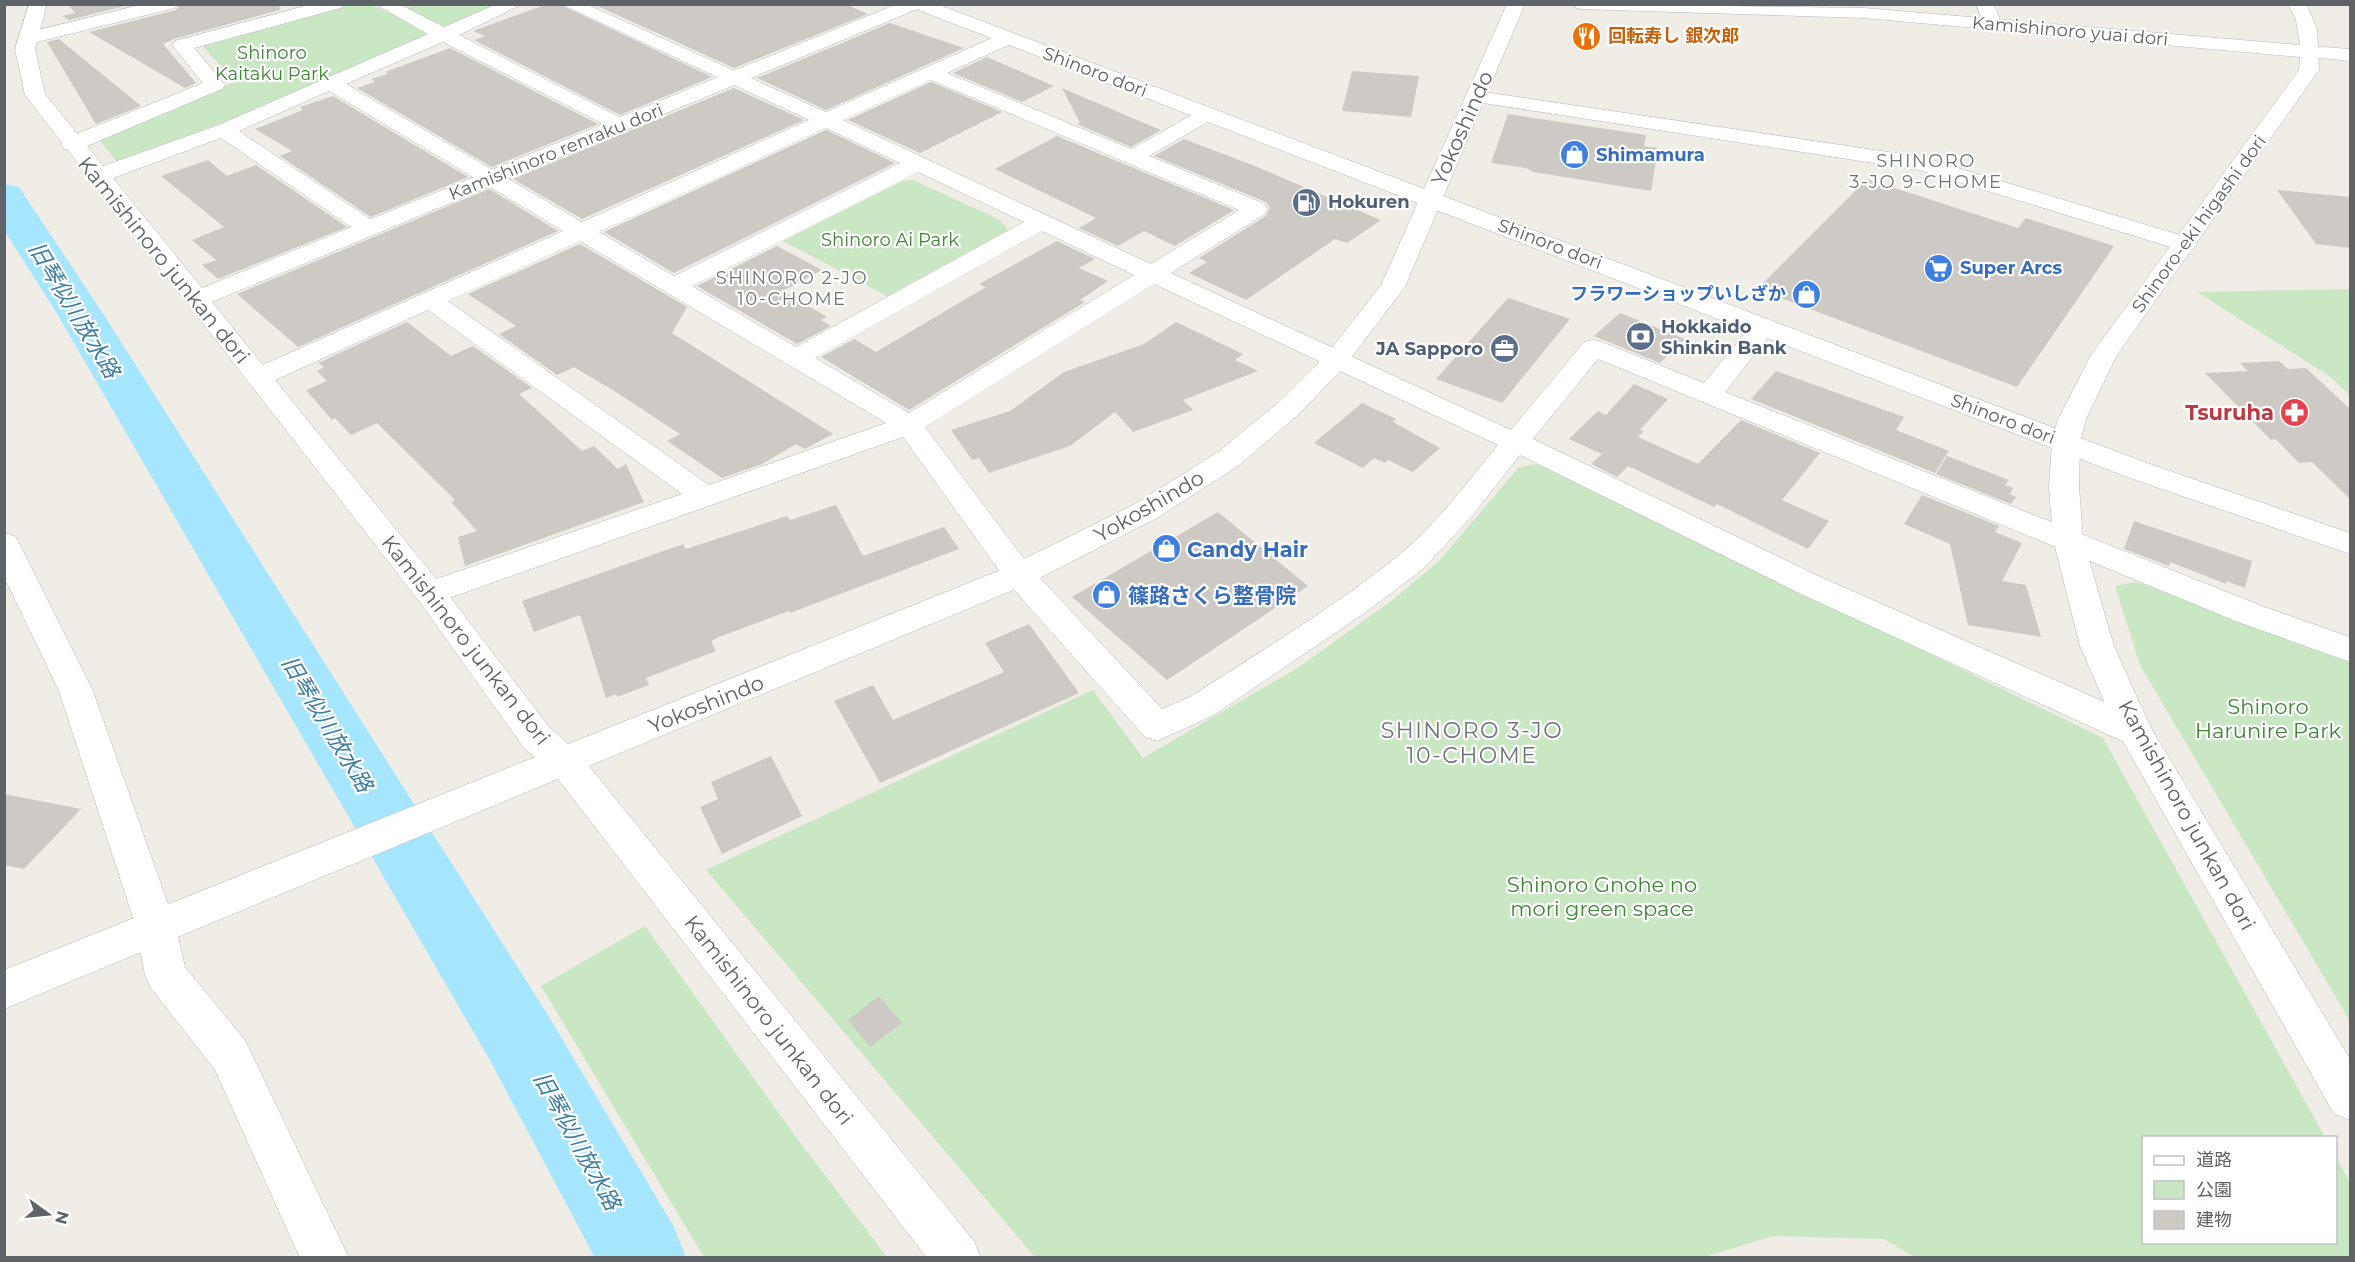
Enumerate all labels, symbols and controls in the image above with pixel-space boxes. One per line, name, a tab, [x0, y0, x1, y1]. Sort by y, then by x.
street label: Kamishinoro yuai dori	[1971, 11, 2169, 51]
restaurant icon: 回転寿し 銀次郎	[1571, 20, 1603, 52]
place label: 回転寿し 銀次郎	[1608, 25, 1739, 47]
park label: Shinoro Kaitaku Park	[215, 42, 329, 85]
street label: Shinoro dori	[1040, 42, 1150, 102]
street label: Yokoshindo	[1426, 67, 1498, 189]
street label: Kamishinoro renraku dori	[446, 99, 666, 205]
street label: Shinoro-eki higashi dori	[2127, 131, 2271, 317]
shop icon: Shimamura	[1559, 139, 1591, 171]
place label: Shimamura	[1596, 144, 1705, 166]
district label: SHINORO 3-JO 9-CHOME	[1849, 150, 2003, 193]
street label: Kamishinoro junkan dori	[73, 151, 255, 369]
fuel station icon: Hokuren	[1291, 186, 1323, 218]
place label: Hokuren	[1328, 191, 1410, 213]
street label: Shinoro dori	[1495, 214, 1605, 274]
park label: Shinoro Ai Park	[821, 229, 959, 251]
water label: 旧琴似川放水路	[23, 237, 126, 385]
supermarket icon: Super Arcs	[1923, 252, 1955, 284]
place label: Super Arcs	[1960, 257, 2063, 279]
district label: SHINORO 2-JO 10-CHOME	[716, 267, 868, 310]
shop icon: フラワーショップいしざか	[1791, 278, 1823, 310]
place label: フラワーショップいしざか	[1570, 283, 1786, 305]
place label: Hokkaido Shinkin Bank	[1661, 316, 1787, 359]
bank icon: Hokkaido Shinkin Bank	[1624, 321, 1656, 353]
office icon: JA Sapporo	[1488, 333, 1520, 365]
place label: JA Sapporo	[1375, 338, 1483, 360]
street label: Shinoro dori	[1948, 389, 2058, 449]
pharmacy icon: Tsuruha	[2279, 396, 2311, 428]
place label: Tsuruha	[2185, 400, 2274, 425]
street label: Yokoshindo	[1090, 465, 1208, 547]
street label: Kamishinoro junkan dori	[376, 530, 556, 750]
shop icon: Candy Hair	[1150, 533, 1182, 565]
place label: Candy Hair	[1187, 537, 1308, 562]
shop icon: 篠路さくら整骨院	[1091, 579, 1123, 611]
place label: 篠路さくら整骨院	[1128, 583, 1296, 608]
water label: 旧琴似川放水路	[276, 651, 379, 799]
street label: Yokoshindo	[645, 670, 767, 738]
park label: Shinoro Harunire Park	[2195, 694, 2342, 743]
street label: Kamishinoro junkan dori	[2113, 696, 2261, 934]
district label: SHINORO 3-JO 10-CHOME	[1381, 717, 1563, 769]
park label: Shinoro Gnohe no mori green space	[1507, 872, 1697, 921]
street label: Kamishinoro junkan dori	[679, 910, 859, 1130]
water label: 旧琴似川放水路	[528, 1067, 627, 1217]
legend	[2142, 1136, 2337, 1244]
text: 道路	[2196, 1149, 2232, 1171]
text: 公園	[2196, 1179, 2232, 1201]
north arrow	[18, 1184, 78, 1244]
text: N	[51, 1209, 73, 1226]
text: 建物	[2196, 1209, 2232, 1231]

